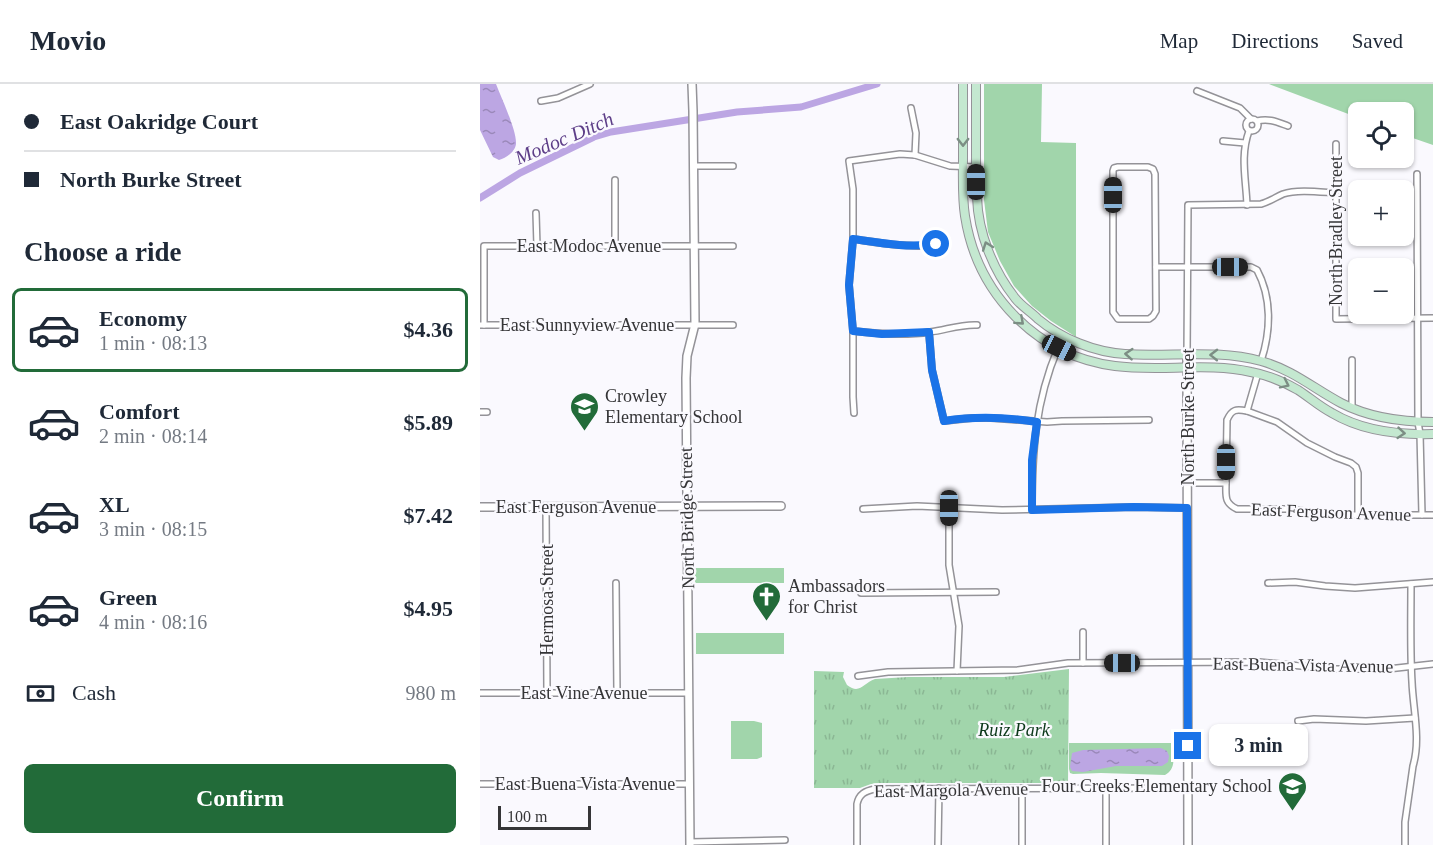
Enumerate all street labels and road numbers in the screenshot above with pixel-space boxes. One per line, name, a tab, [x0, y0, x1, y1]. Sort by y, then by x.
street label: North Bradley Street	[1326, 156, 1346, 306]
street label: East Modoc Avenue	[517, 236, 661, 256]
street label: East Sunnyview Avenue	[500, 315, 674, 335]
street label: North Burke Street	[1178, 349, 1198, 485]
street label: North Bridge Street	[676, 447, 698, 589]
street label: East Ferguson Avenue	[496, 497, 656, 517]
street label: East Ferguson Avenue	[1251, 499, 1411, 525]
street label: Hermosa Street	[537, 544, 557, 656]
street label: East Buena Vista Avenue	[1212, 653, 1394, 677]
street label: East Vine Avenue	[520, 683, 648, 703]
street label: East Buena Vista Avenue	[495, 774, 675, 794]
street label: East Margola Avenue	[874, 779, 1028, 801]

